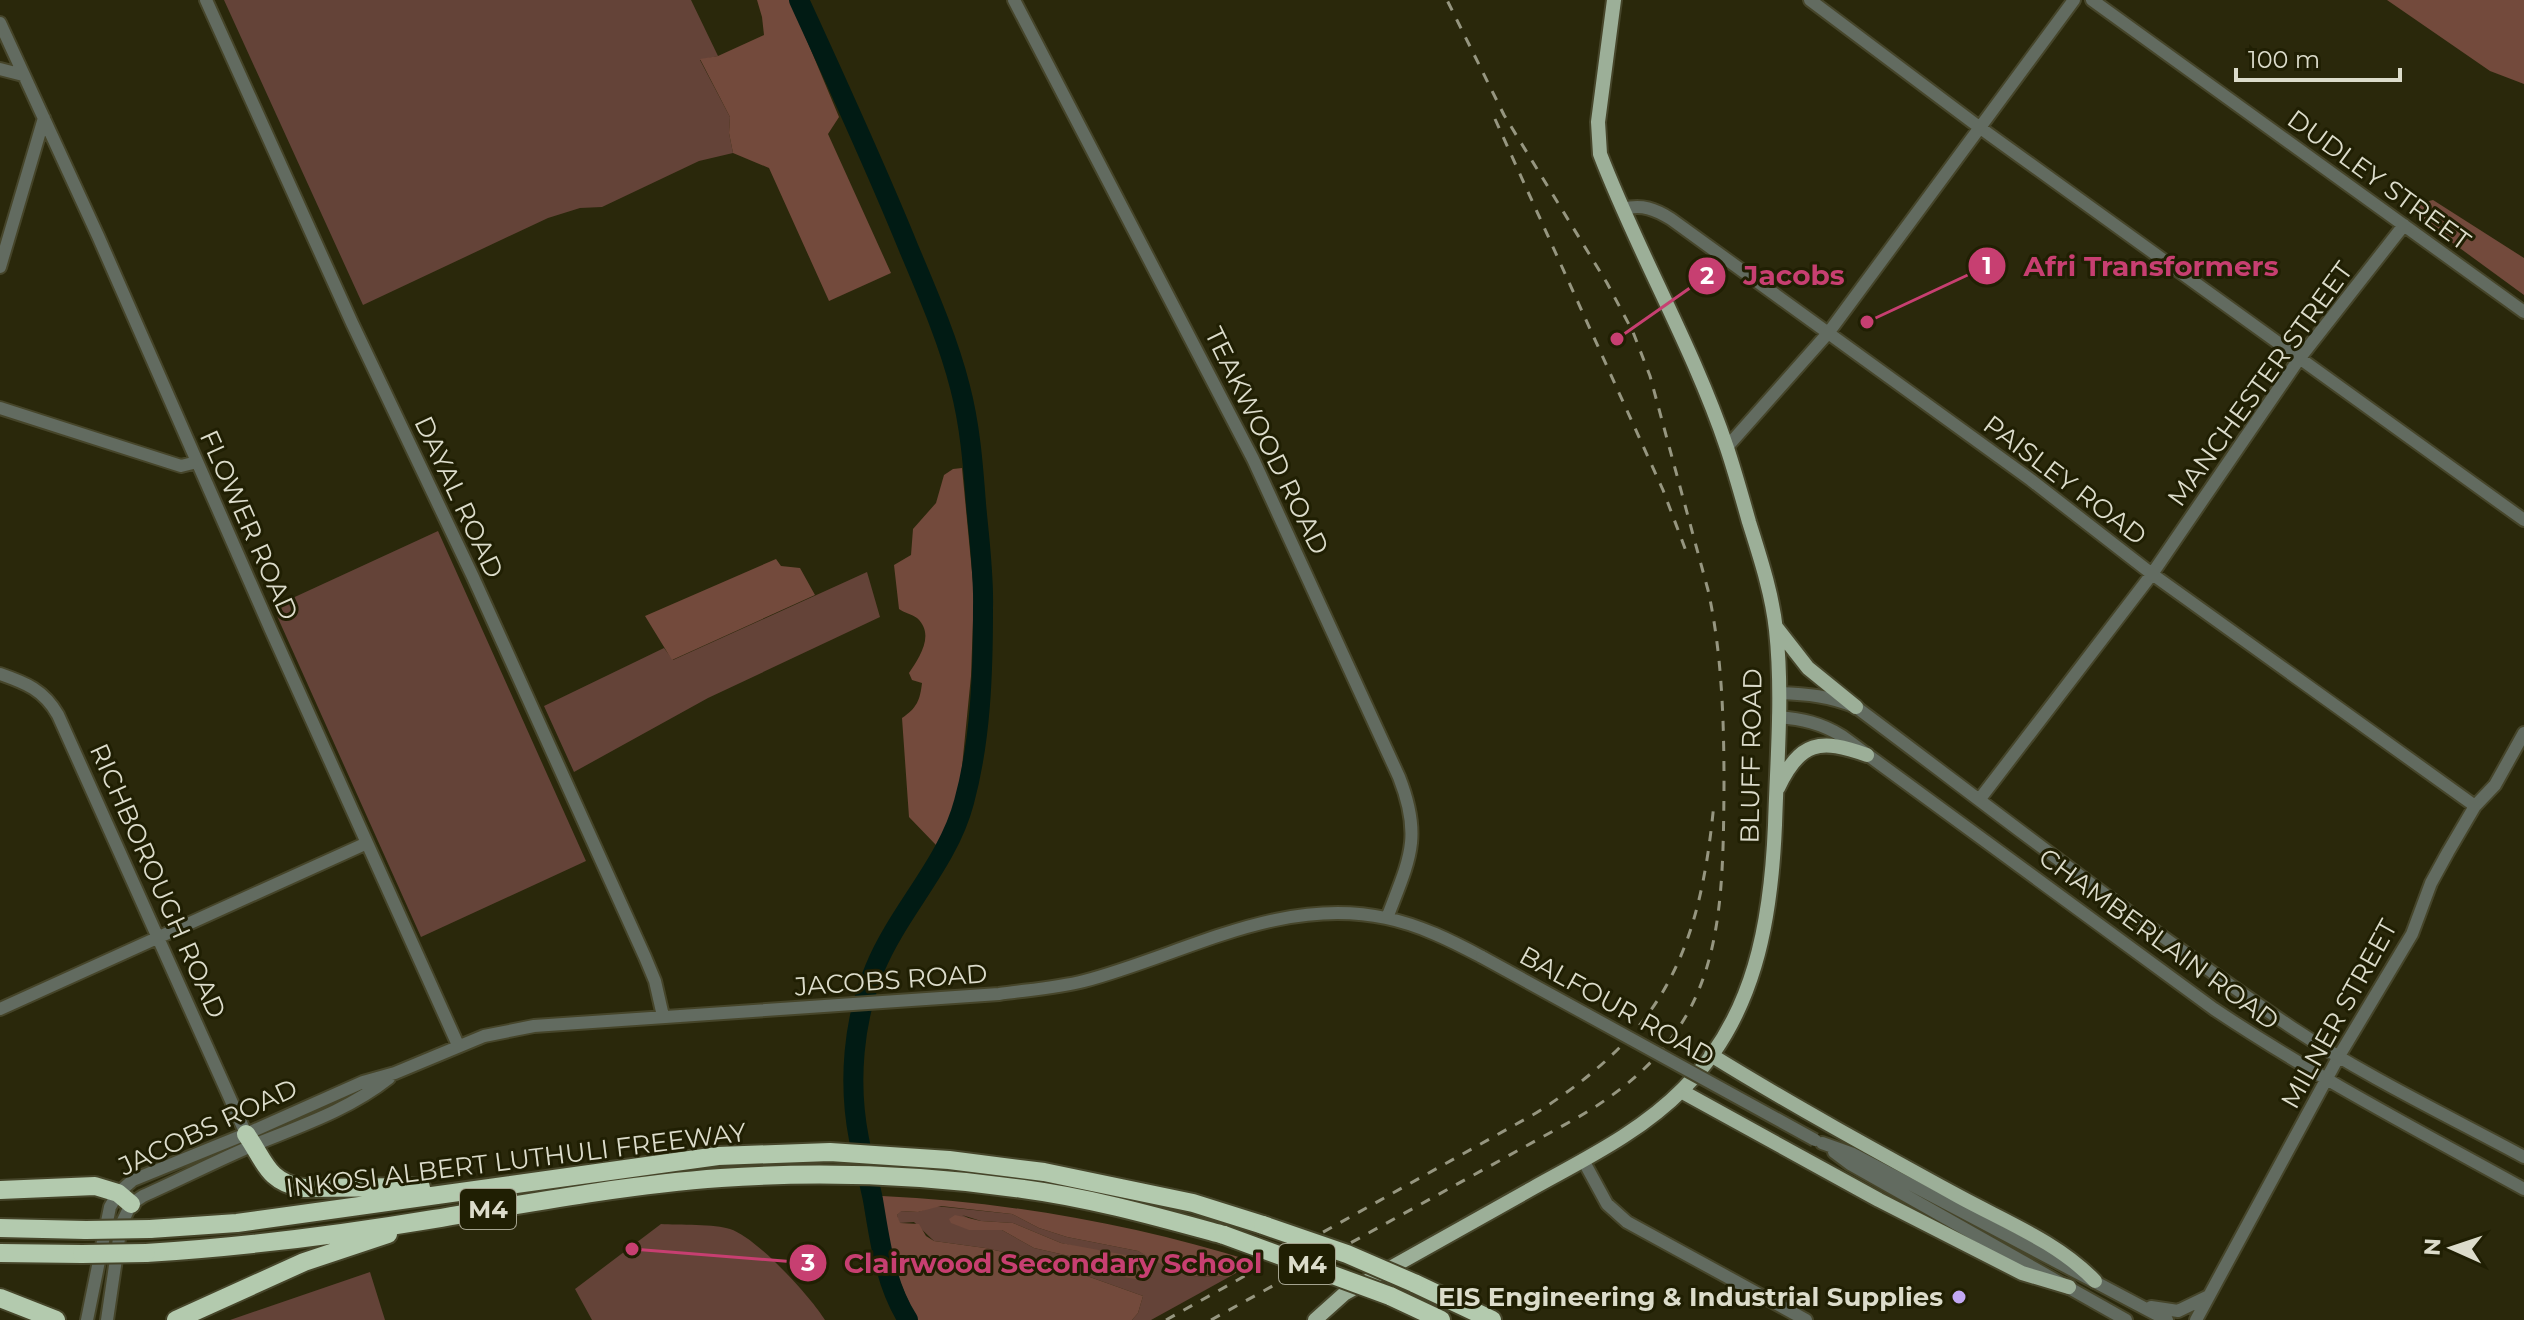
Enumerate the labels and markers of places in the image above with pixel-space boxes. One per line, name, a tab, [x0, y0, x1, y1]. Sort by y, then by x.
callout: Afri Transformers	[1967, 240, 2295, 292]
callout: Jacobs	[1687, 250, 1861, 302]
callout: Clairwood Secondary School	[788, 1237, 1279, 1289]
place label: EIS Engineering & Industrial Supplies	[1438, 1281, 1943, 1313]
marker: EIS Engineering & Industrial Supplies	[1950, 1288, 1968, 1306]

